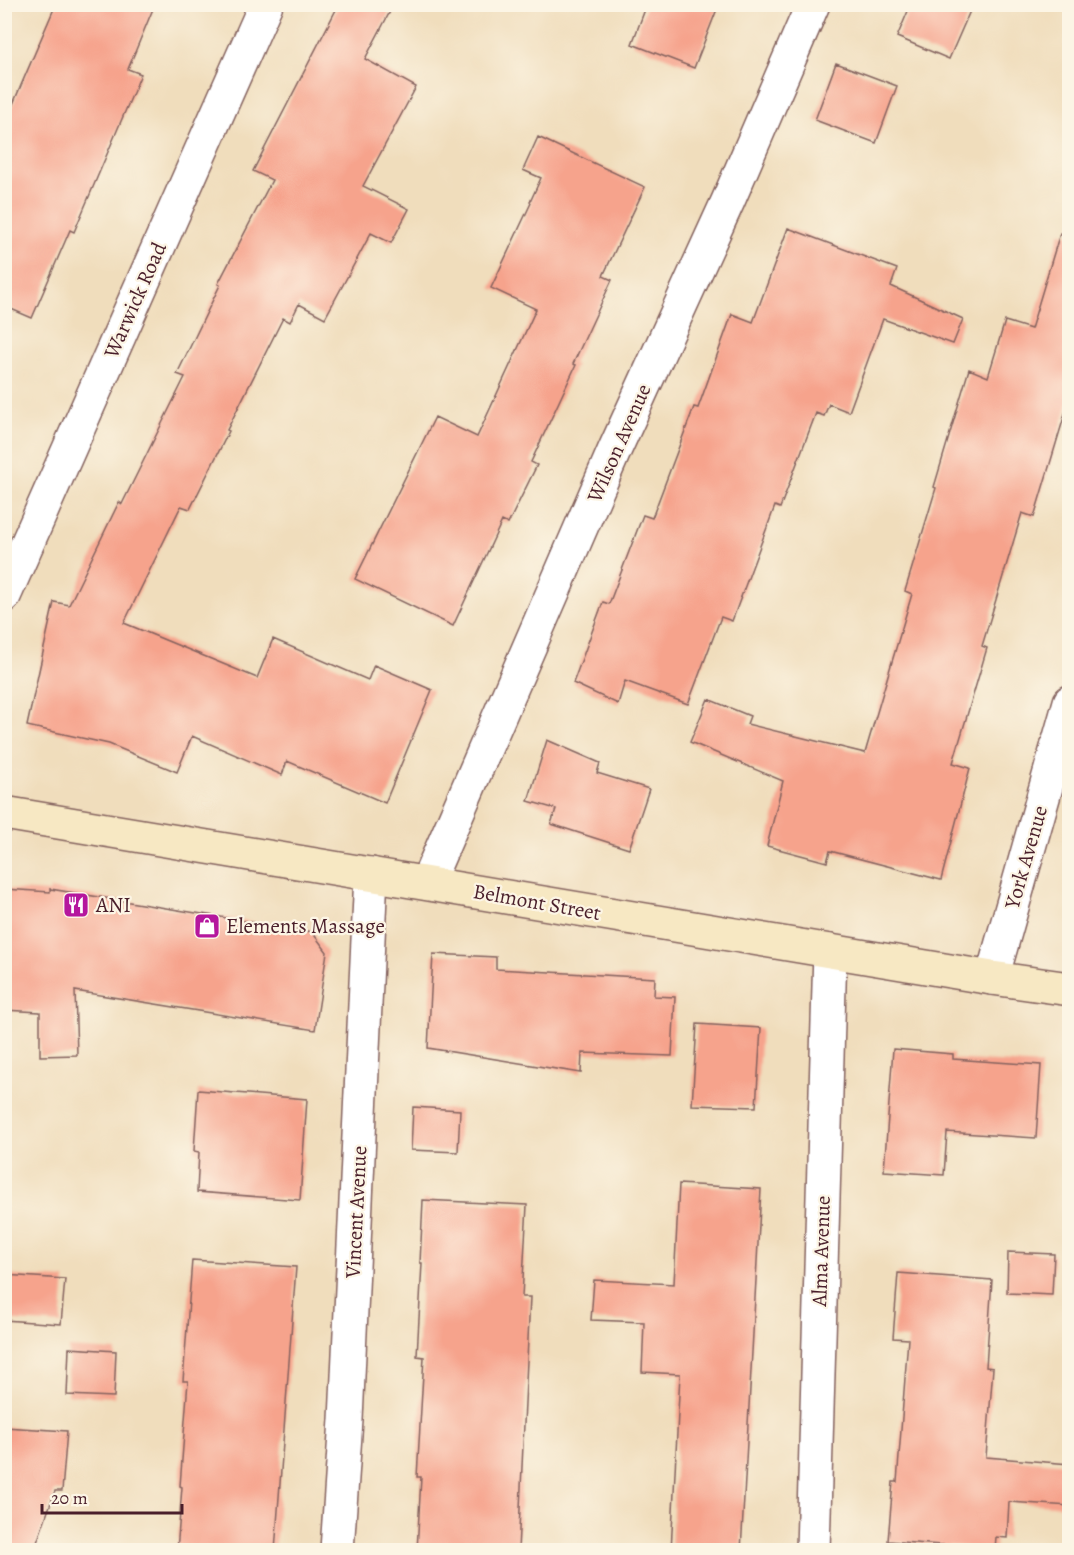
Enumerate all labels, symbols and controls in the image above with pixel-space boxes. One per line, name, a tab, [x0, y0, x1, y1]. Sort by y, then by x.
street label: Warwick Road	[97, 237, 173, 363]
street label: Wilson Avenue	[580, 379, 658, 508]
street label: York Avenue	[998, 802, 1054, 913]
street label: Belmont Street	[471, 877, 603, 927]
restaurant icon: ANI	[61, 890, 91, 920]
place label: ANI	[95, 891, 131, 919]
shop icon: Elements Massage	[192, 911, 222, 941]
place label: Elements Massage	[226, 912, 385, 940]
street label: Vincent Avenue	[338, 1145, 373, 1280]
street label: Alma Avenue	[805, 1195, 837, 1308]
scale bar	[42, 1477, 182, 1515]
text: 20 m	[51, 1486, 88, 1510]

